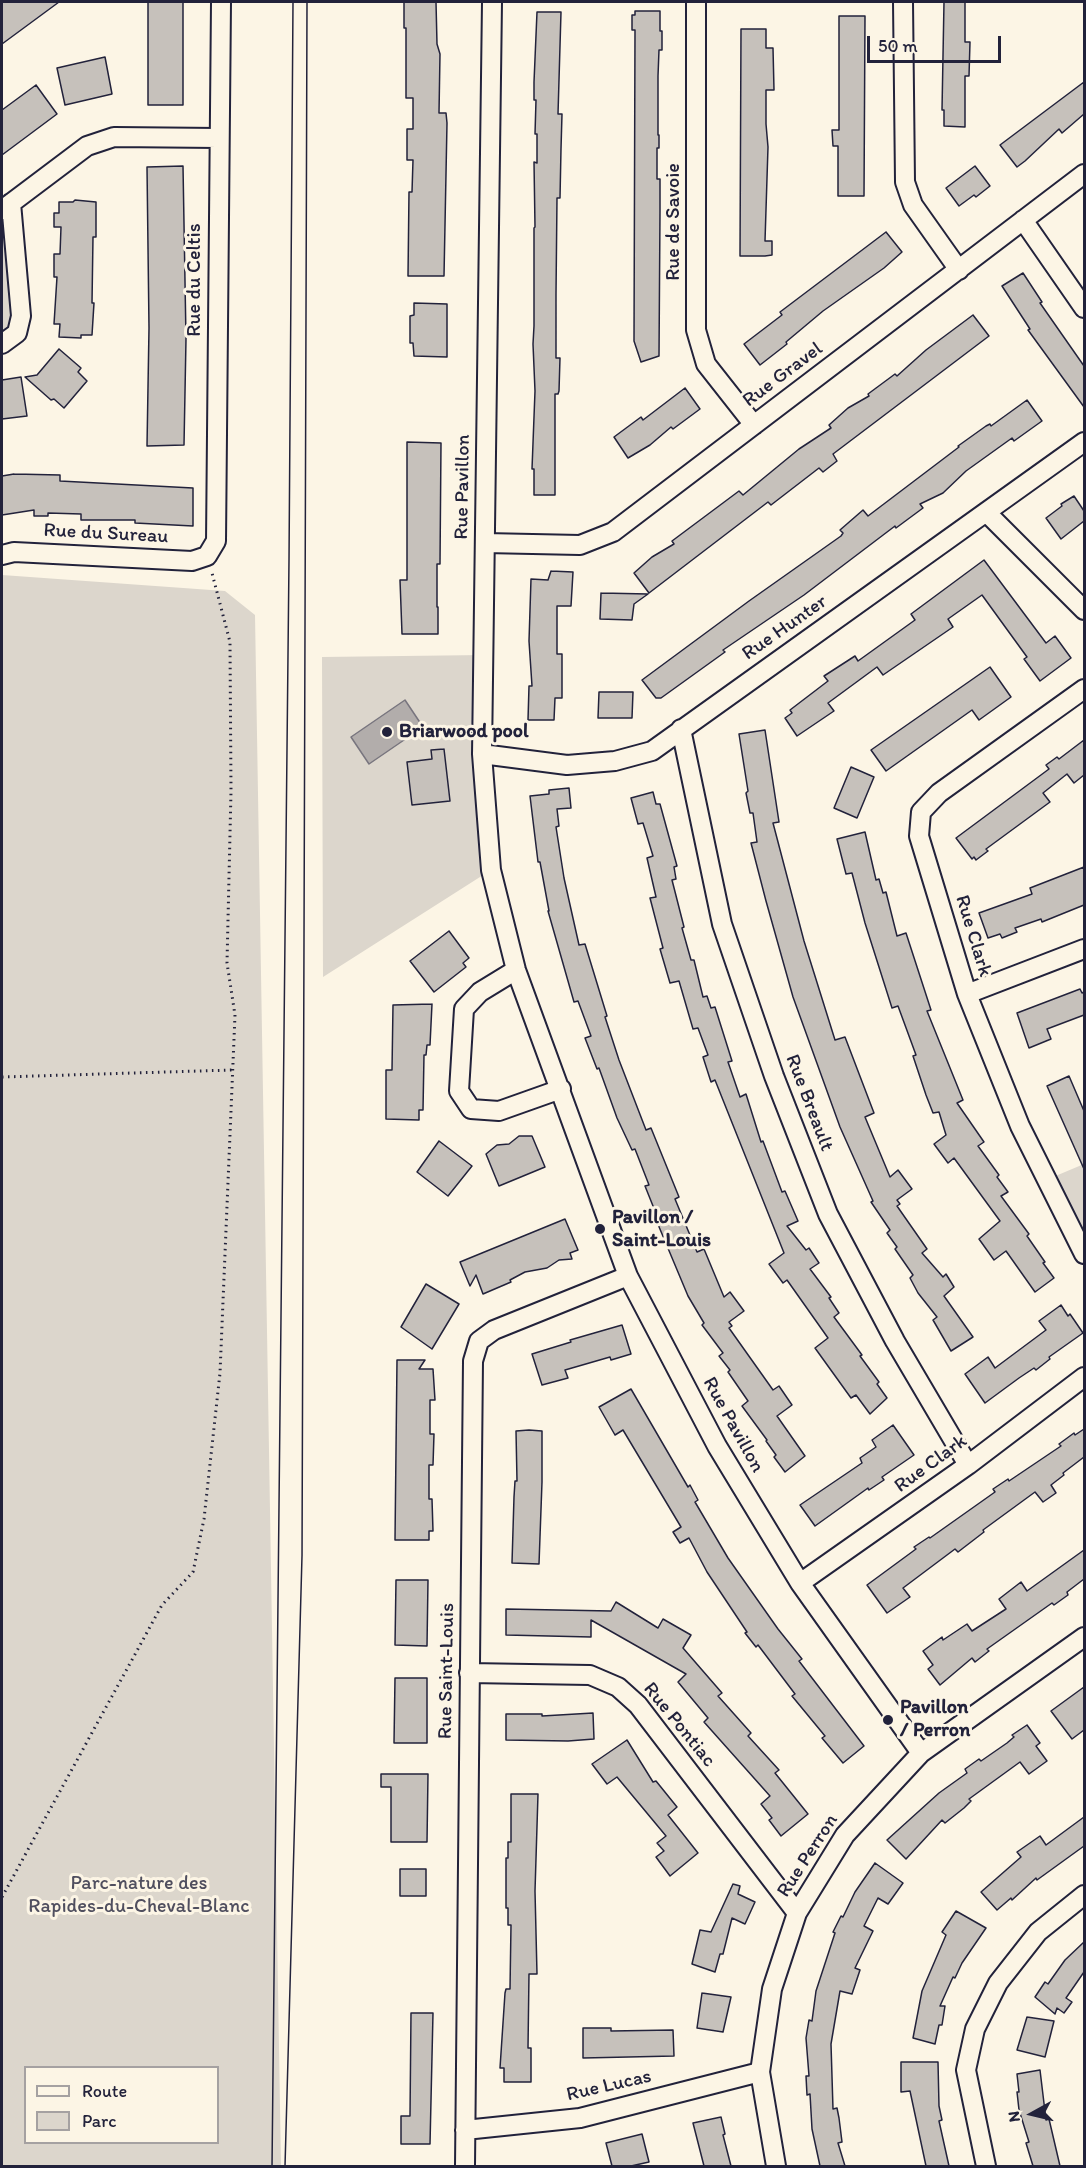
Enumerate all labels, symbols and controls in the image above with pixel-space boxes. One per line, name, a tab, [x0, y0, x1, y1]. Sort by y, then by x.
scale bar	[870, 24, 1004, 62]
text: 50 m	[878, 35, 918, 57]
street label: Rue de Savoie	[662, 163, 686, 281]
street label: Rue du Celtis	[183, 223, 207, 337]
street label: Rue Gravel	[738, 337, 828, 413]
street label: Rue Pavillon	[450, 434, 476, 540]
street label: Rue du Sureau	[43, 519, 169, 549]
street label: Rue Hunter	[738, 590, 832, 666]
place label: Briarwood pool	[399, 720, 529, 744]
marker: Briarwood pool	[380, 725, 394, 739]
street label: Rue Clark	[949, 892, 997, 980]
street label: Rue Breault	[780, 1051, 838, 1155]
place label: Pavillon / Saint-Louis	[612, 1206, 711, 1253]
marker: Pavillon / Saint-Louis	[593, 1222, 607, 1236]
street label: Rue Pavillon	[697, 1373, 769, 1477]
street label: Rue Clark	[890, 1430, 972, 1498]
street label: Rue Saint-Louis	[434, 1603, 460, 1739]
street label: Rue Pontiac	[638, 1678, 720, 1772]
place label: Pavillon / Perron	[900, 1696, 970, 1743]
marker: Pavillon / Perron	[881, 1713, 895, 1727]
street label: Rue Perron	[772, 1810, 844, 1902]
park label: Parc-nature des Rapides-du-Cheval-Blanc	[28, 1872, 250, 1919]
street label: Rue Lucas	[564, 2065, 654, 2107]
legend	[24, 2066, 219, 2144]
text: Route	[82, 2080, 127, 2102]
north arrow	[1002, 2084, 1062, 2144]
text: Parc	[82, 2110, 116, 2132]
text: N	[1004, 2110, 1024, 2123]

